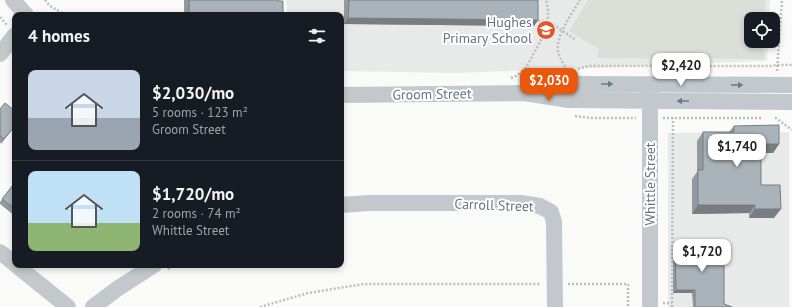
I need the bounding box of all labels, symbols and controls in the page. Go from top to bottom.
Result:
map controls [744,12,780,48]
button: locate [744,12,780,48]
place label: Hughes Primary School [443,13,532,47]
school or university icon: Hughes Primary School [535,19,557,41]
text: 4 homes [28,25,90,47]
icon: filters [306,25,328,47]
pin: $2,420 [648,53,714,87]
text: $2,420 [661,57,701,74]
pin: $2,030 [516,68,582,102]
text: $2,030 [529,72,569,89]
one-way arrow [601,81,614,87]
text: $2,030/mo [152,82,234,104]
one-way arrow [731,82,744,88]
street label: Groom Street [392,84,472,104]
icon: home [60,86,108,134]
one-way arrow [676,98,689,104]
text: 5 rooms · 123 m² [152,104,248,121]
text: Groom Street [152,121,226,138]
pin: $1,740 [704,134,770,168]
text: $1,740 [717,138,757,155]
street label: Whittle Street [641,142,659,226]
text: $1,720/mo [152,183,234,205]
icon: home [60,187,108,235]
street label: Carroll Street [454,195,534,215]
text: 2 rooms · 74 m² [152,205,241,222]
text: Whittle Street [152,222,229,239]
pin: $1,720 [669,239,735,273]
text: $1,720 [682,243,722,260]

